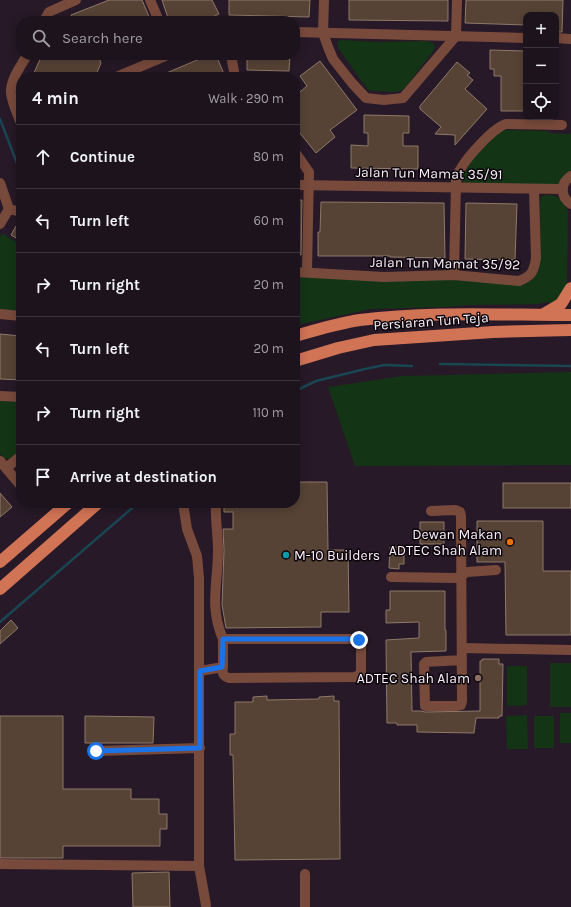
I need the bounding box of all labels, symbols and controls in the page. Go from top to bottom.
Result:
map controls [523,12,559,120]
button: + [523,12,559,48]
search box [16,16,300,60]
icon: search [30,27,52,49]
text: Search here [62,29,143,47]
button: − [523,48,559,84]
button: locate [523,84,559,120]
text: 4 min [32,88,79,108]
text: Walk · 290 m [208,91,284,106]
icon: ahead [32,146,54,168]
text: Continue [70,148,135,166]
text: 80 m [253,149,284,164]
street label: Jalan Tun Mamat 35/91 [355,164,503,183]
icon: left [32,210,54,232]
text: Turn left [70,212,129,230]
text: 60 m [254,213,284,228]
street label: Jalan Tun Mamat 35/92 [370,254,520,273]
icon: right [32,274,54,296]
text: Turn right [70,276,140,294]
text: 20 m [254,277,284,292]
street label: Persiaran Tun Teja [373,309,489,334]
icon: left [32,338,54,360]
text: Turn left [70,340,129,358]
text: 20 m [254,341,284,356]
icon: right [32,402,54,424]
text: Turn right [70,404,140,422]
text: 110 m [252,405,284,420]
icon: arrive [32,466,54,488]
text: Arrive at destination [70,468,217,486]
place label: Dewan Makan ADTEC Shah Alam [389,526,502,559]
marker: Dewan Makan ADTEC Shah Alam [505,537,515,547]
place label: M-10 Builders [294,547,380,564]
marker: M-10 Builders [281,550,291,560]
route end [350,631,368,649]
place label: ADTEC Shah Alam [357,670,470,687]
marker: ADTEC Shah Alam [473,673,483,683]
route start [87,742,105,760]

